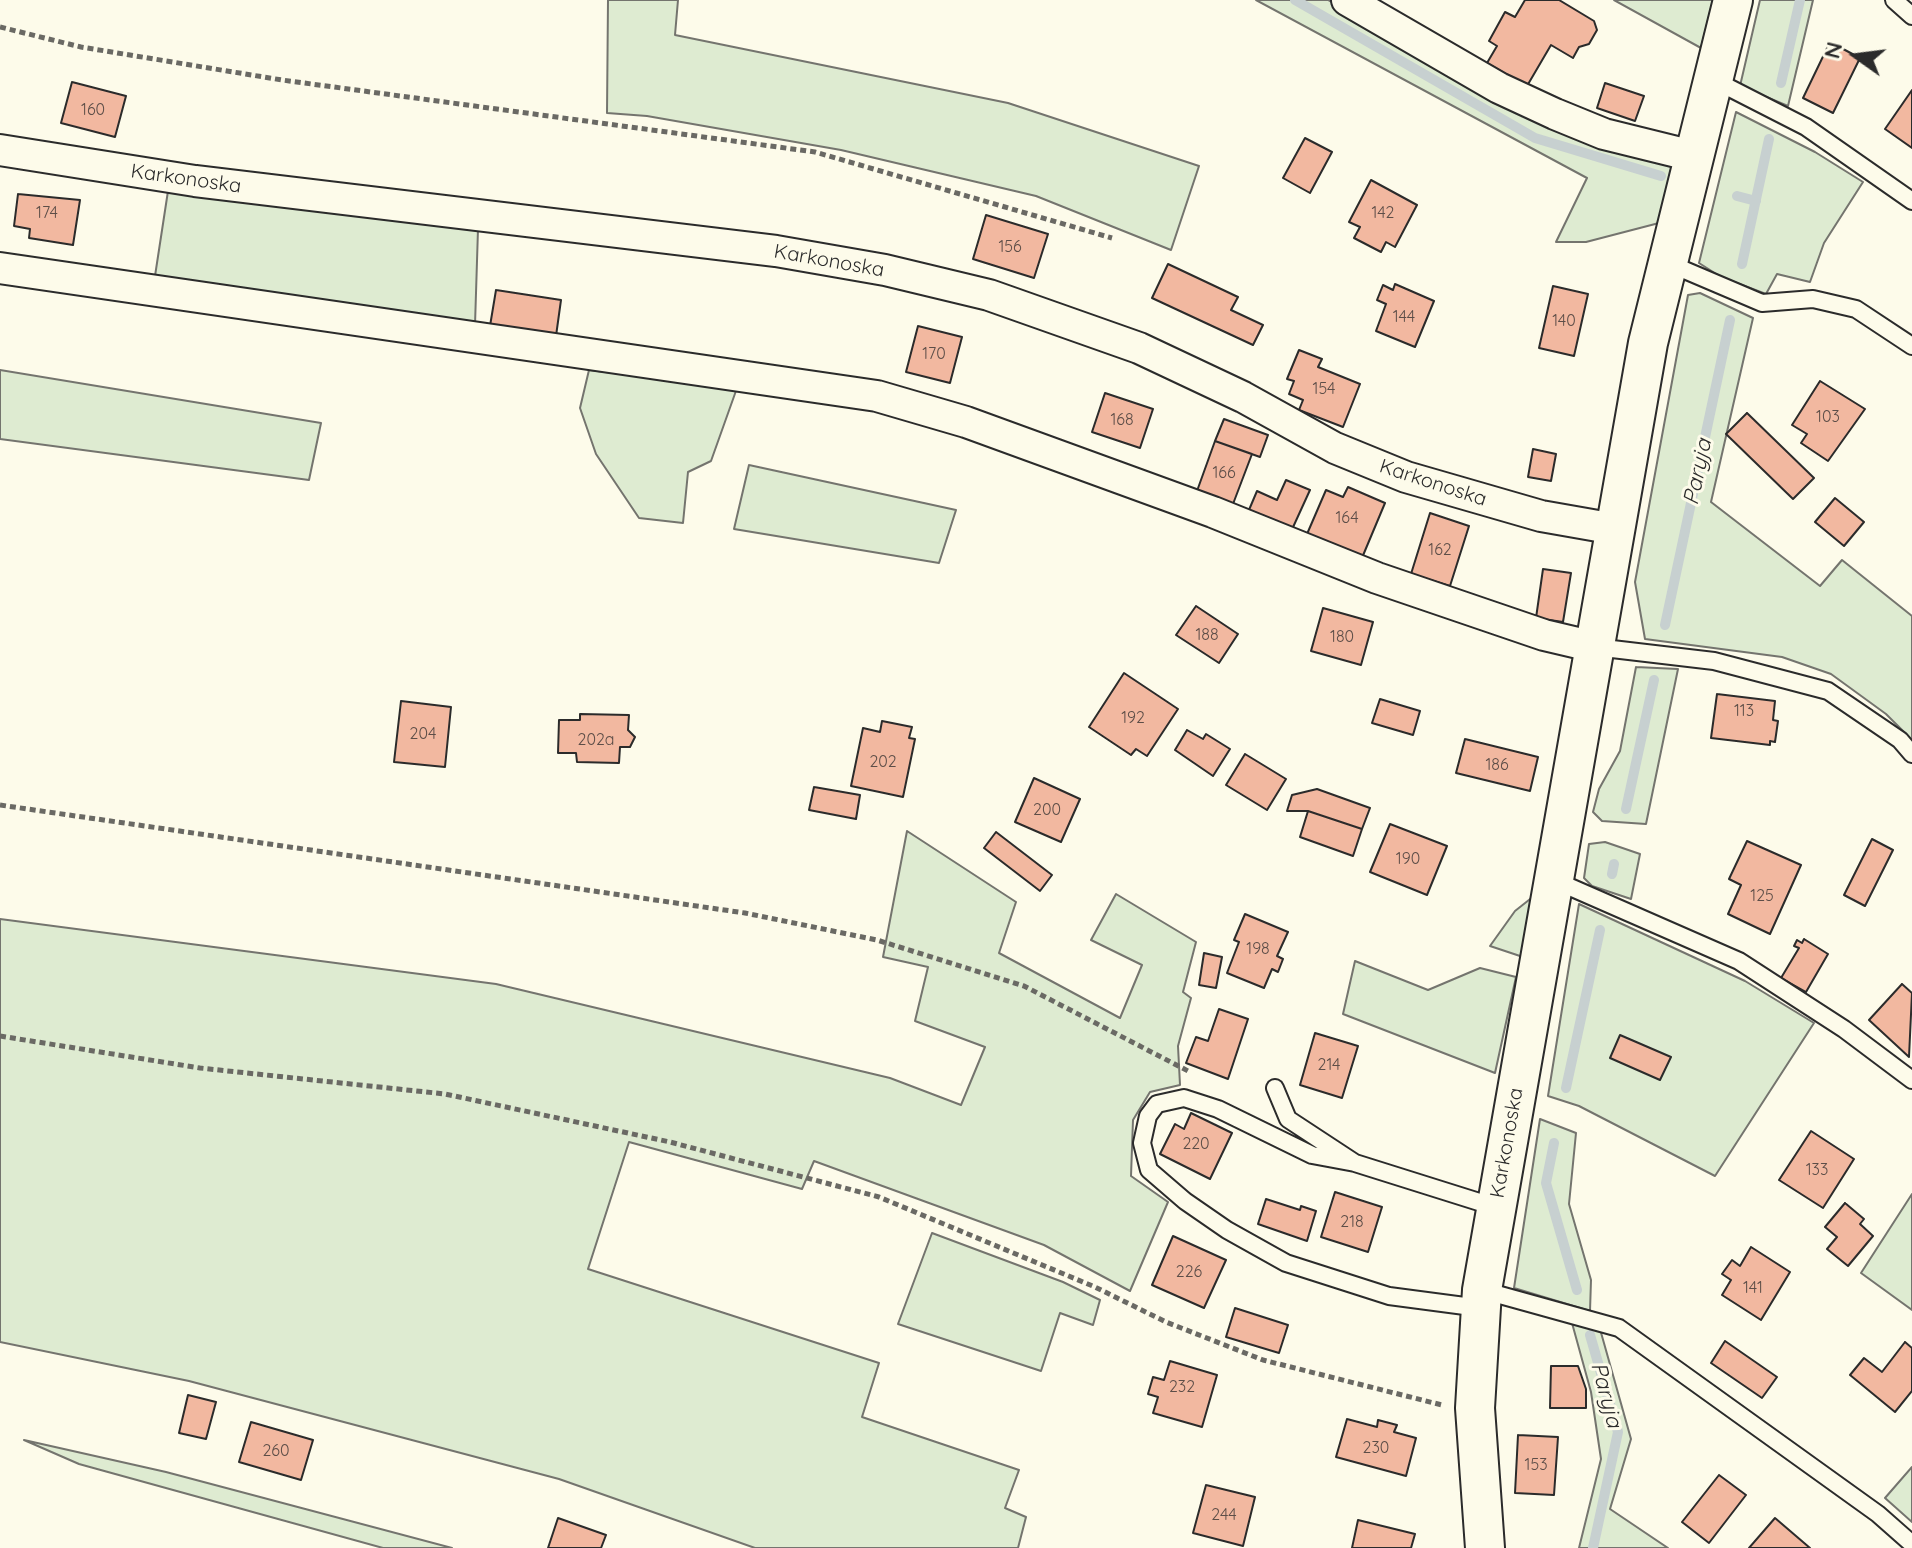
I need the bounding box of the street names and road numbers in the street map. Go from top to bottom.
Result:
street label: Karkonoska [129,159,243,199]
street label: Karkonoska [772,240,886,282]
street label: Karkonoska [1376,454,1490,512]
street label: Karkonoska [1486,1086,1528,1200]

